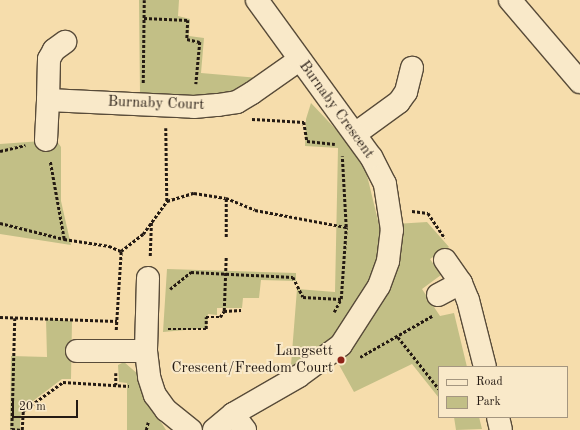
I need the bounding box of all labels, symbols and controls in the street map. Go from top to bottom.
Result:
street label: Burnaby Crescent [295,58,377,162]
street label: Burnaby Court [107,93,205,115]
place label: Langsett Crescent/Freedom Court [171,342,333,377]
marker: Langsett Crescent/Freedom Court [336,355,346,365]
legend [438,366,568,418]
text: Road [476,376,503,388]
scale bar [14,392,80,418]
text: Park [476,396,501,408]
text: 20 m [19,401,46,413]

